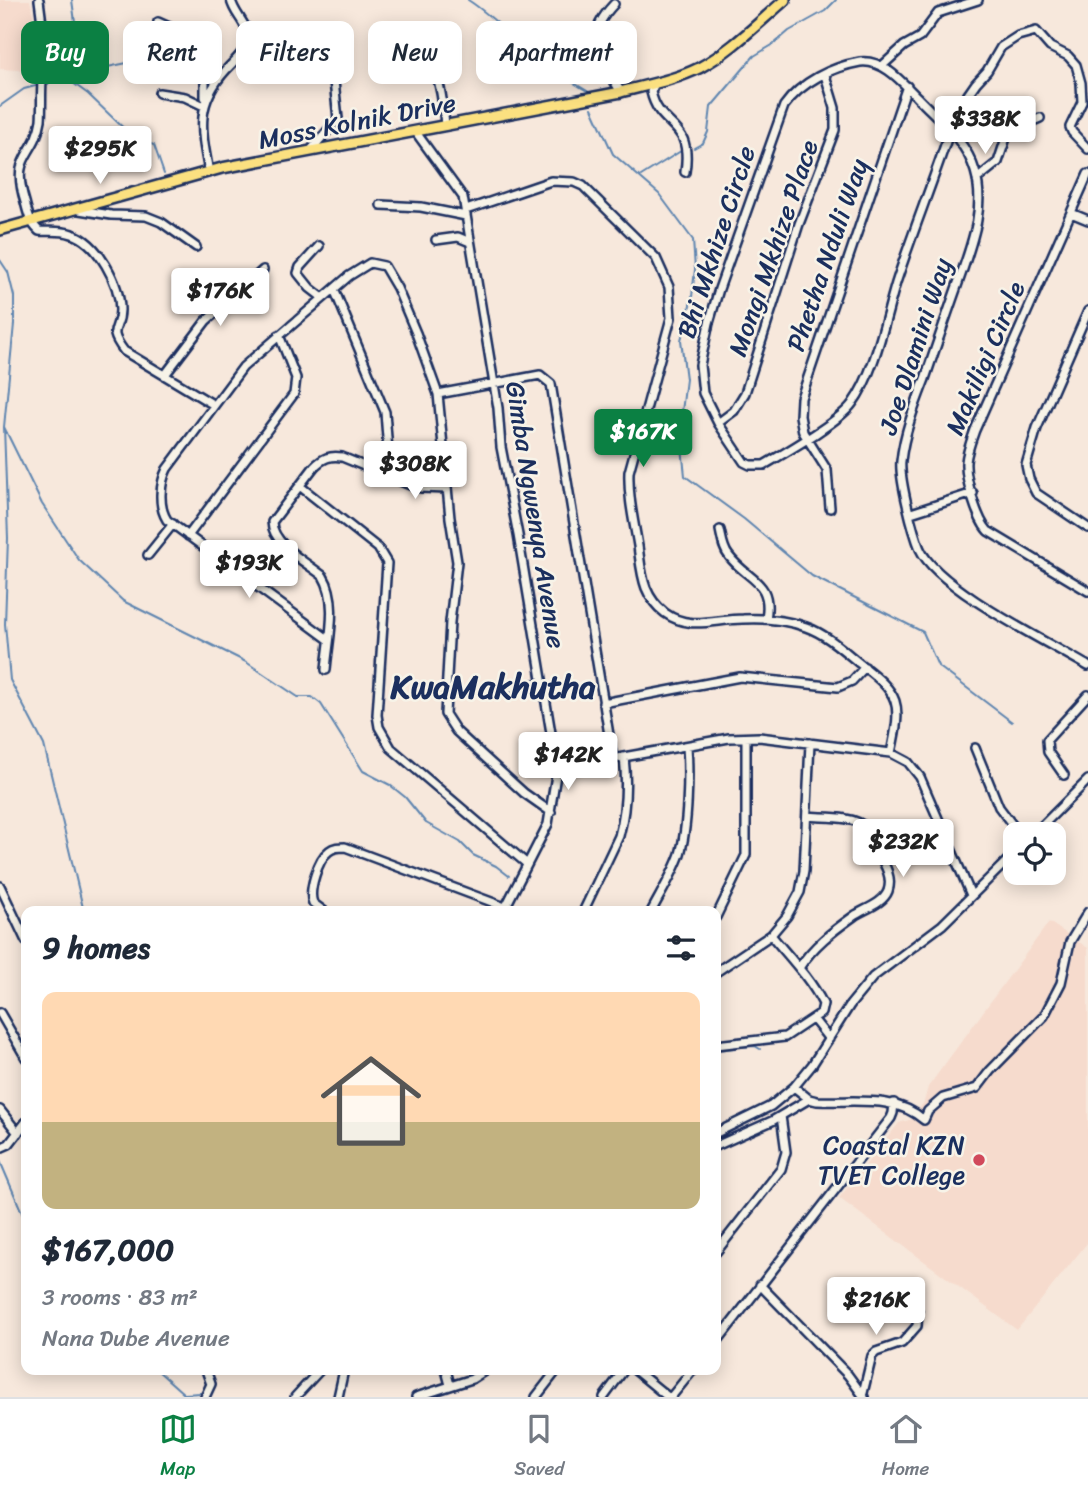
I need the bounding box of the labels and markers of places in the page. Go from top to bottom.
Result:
pin: $338K [936,96,1034,156]
pin: $295K [51,127,149,186]
pin: $176K [171,268,269,328]
pin: $167K [594,410,692,469]
pin: $308K [366,442,464,501]
pin: $193K [200,540,298,600]
pin: $142K [519,732,617,792]
pin: $232K [854,820,952,879]
place label: Coastal KZN TVET College [818,1122,965,1198]
marker: Coastal KZN TVET College [971,1152,987,1168]
pin: $216K [827,1278,925,1337]

